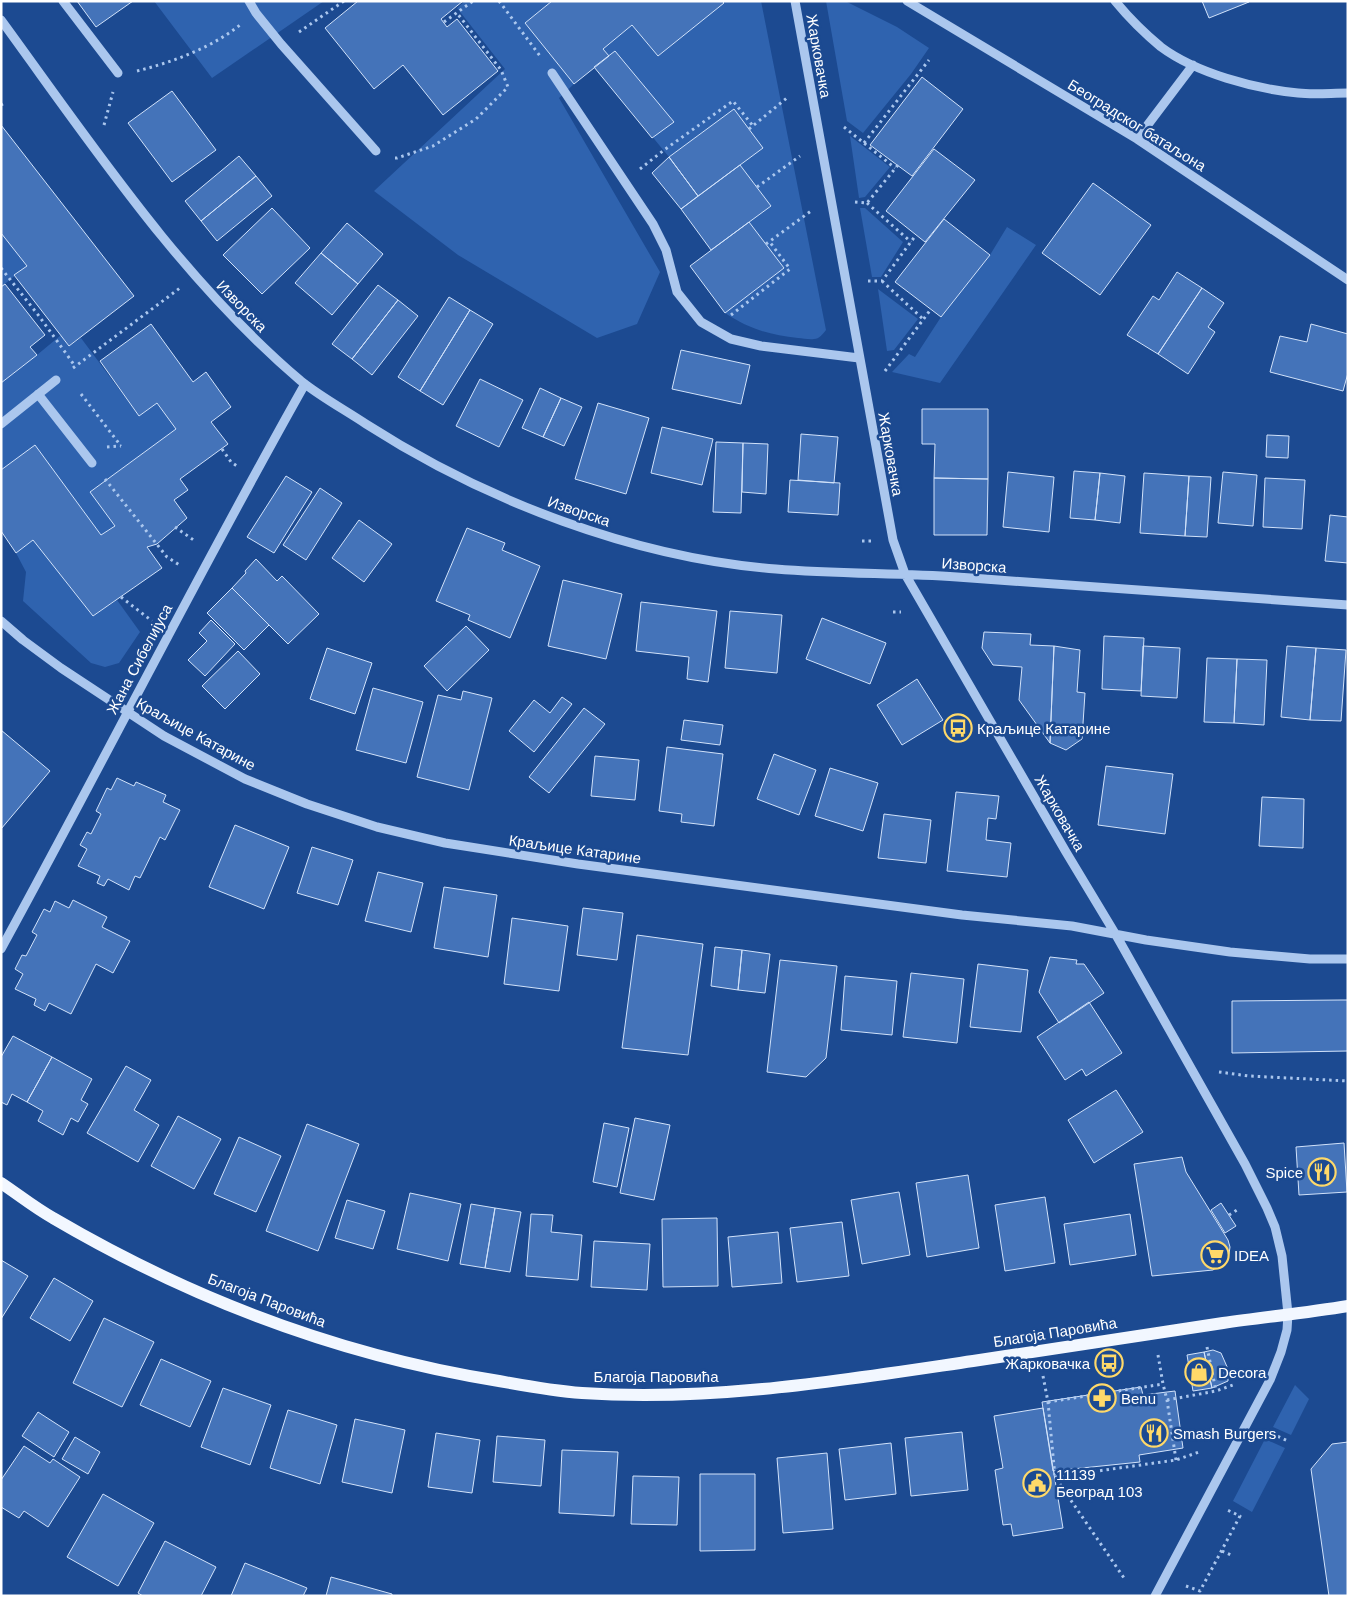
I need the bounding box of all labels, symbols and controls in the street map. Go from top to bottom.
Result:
street label: Жарковачка [803,13,835,100]
street label: Београдског батаљона [1065,76,1210,175]
street label: Изворска [213,277,271,336]
street label: Жарковачка [875,411,907,498]
street label: Изворска [546,492,613,530]
street label: Изворска [941,554,1008,576]
street label: Жана Сибелијуса [103,600,176,717]
street label: Краљице Катарине [134,694,258,774]
bus stop icon: Краљице Катарине [943,713,973,743]
place label: Краљице Катарине [977,720,1110,737]
street label: Жарковачка [1031,772,1089,854]
street label: Краљице Катарине [508,831,642,867]
restaurant icon: Spice [1307,1157,1337,1187]
place label: Spice [1265,1164,1303,1181]
supermarket icon: IDEA [1200,1240,1230,1270]
place label: IDEA [1234,1247,1269,1264]
street label: Благоја Паровића [206,1270,329,1331]
street label: Благоја Паровића [992,1314,1119,1350]
bus stop icon: Жарковачка [1094,1348,1124,1378]
place label: Жарковачка [1005,1355,1091,1372]
shop icon: Decora [1184,1357,1214,1387]
place label: Decora [1218,1364,1267,1381]
street label: Благоја Паровића [594,1368,719,1385]
pharmacy icon: Benu [1087,1383,1117,1413]
place label: Benu [1121,1390,1156,1407]
restaurant icon: Smash Burgers [1139,1418,1169,1448]
place label: Smash Burgers [1173,1425,1276,1442]
place label: 11139 Београд 103 [1056,1466,1143,1500]
public building icon: 11139 Београд 103 [1022,1468,1052,1498]

